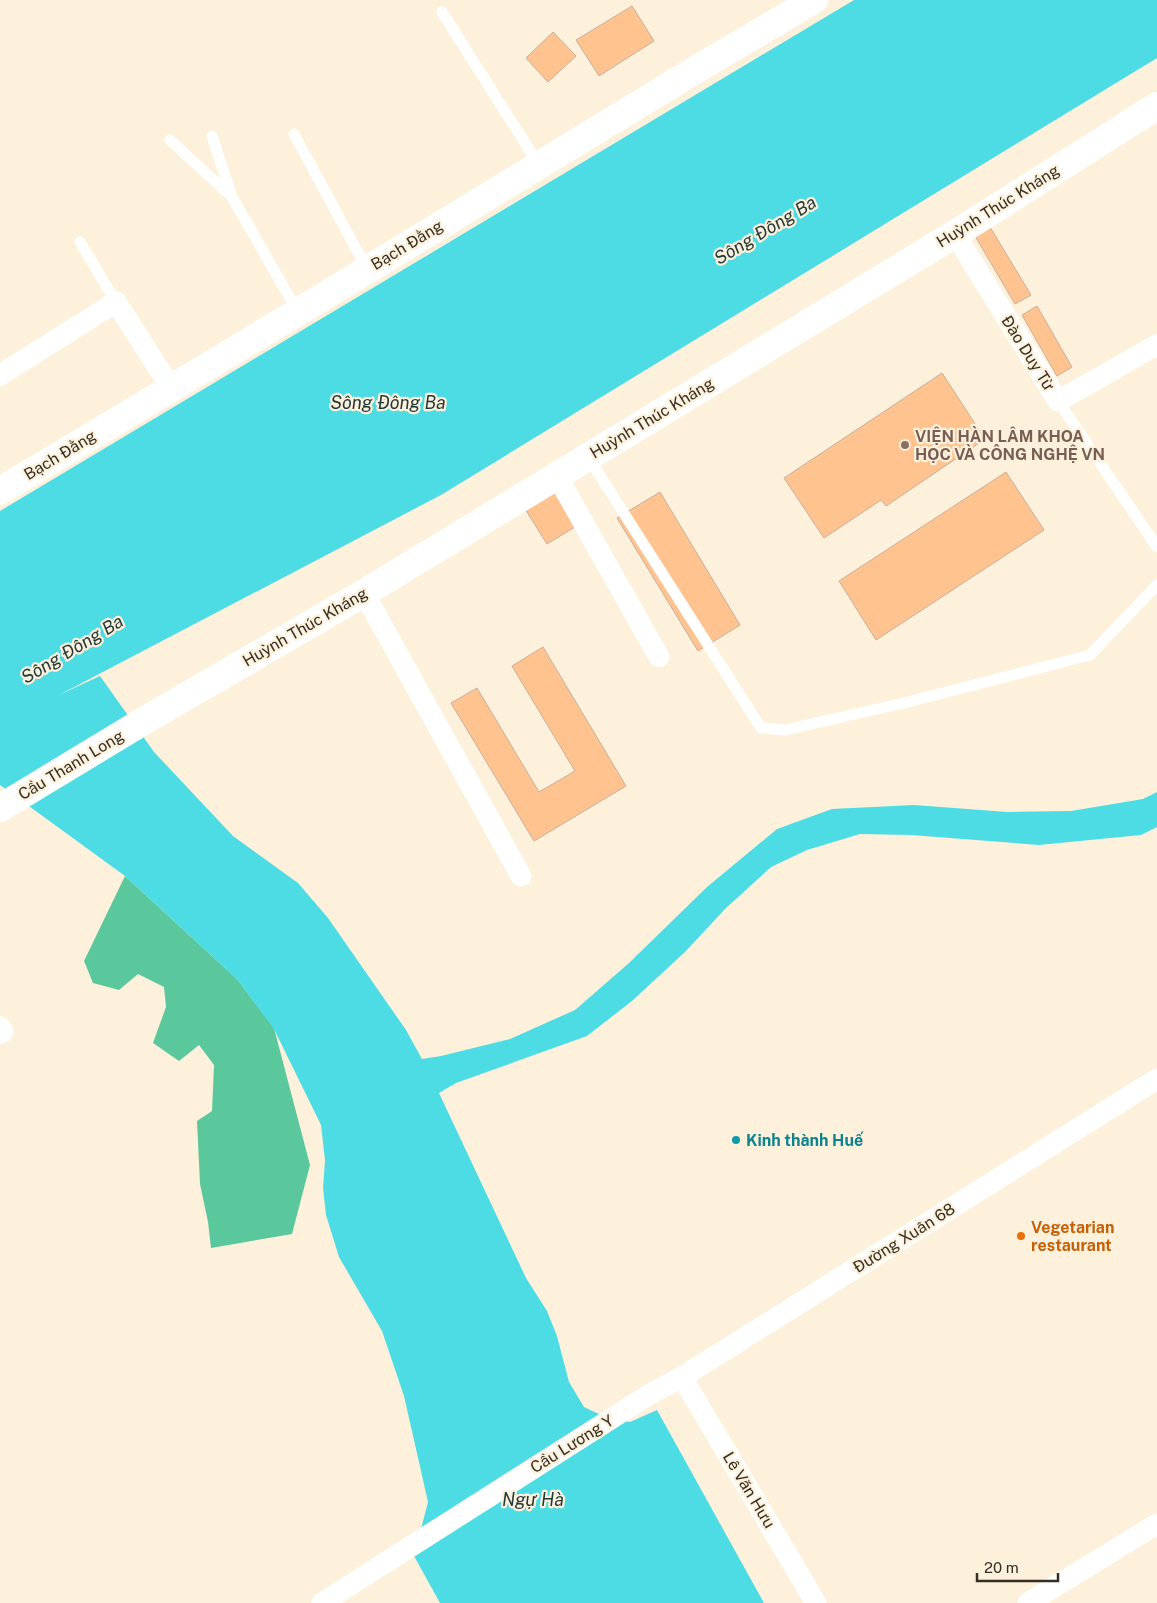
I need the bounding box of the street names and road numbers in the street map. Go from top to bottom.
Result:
street label: Huỳnh Thúc Kháng [933,161,1063,251]
street label: Bạch Đằng [368,216,446,274]
street label: Đào Duy Từ [997,312,1059,394]
street label: Huỳnh Thúc Kháng [587,374,717,462]
street label: Bạch Đằng [21,426,99,484]
street label: Huỳnh Thúc Kháng [239,583,371,671]
street label: Cầu Thanh Long [15,726,127,804]
street label: Đường Xuân 68 [850,1199,958,1277]
street label: Cầu Lương Y [527,1411,617,1477]
street label: Lê Văn Hưu [719,1448,779,1532]

